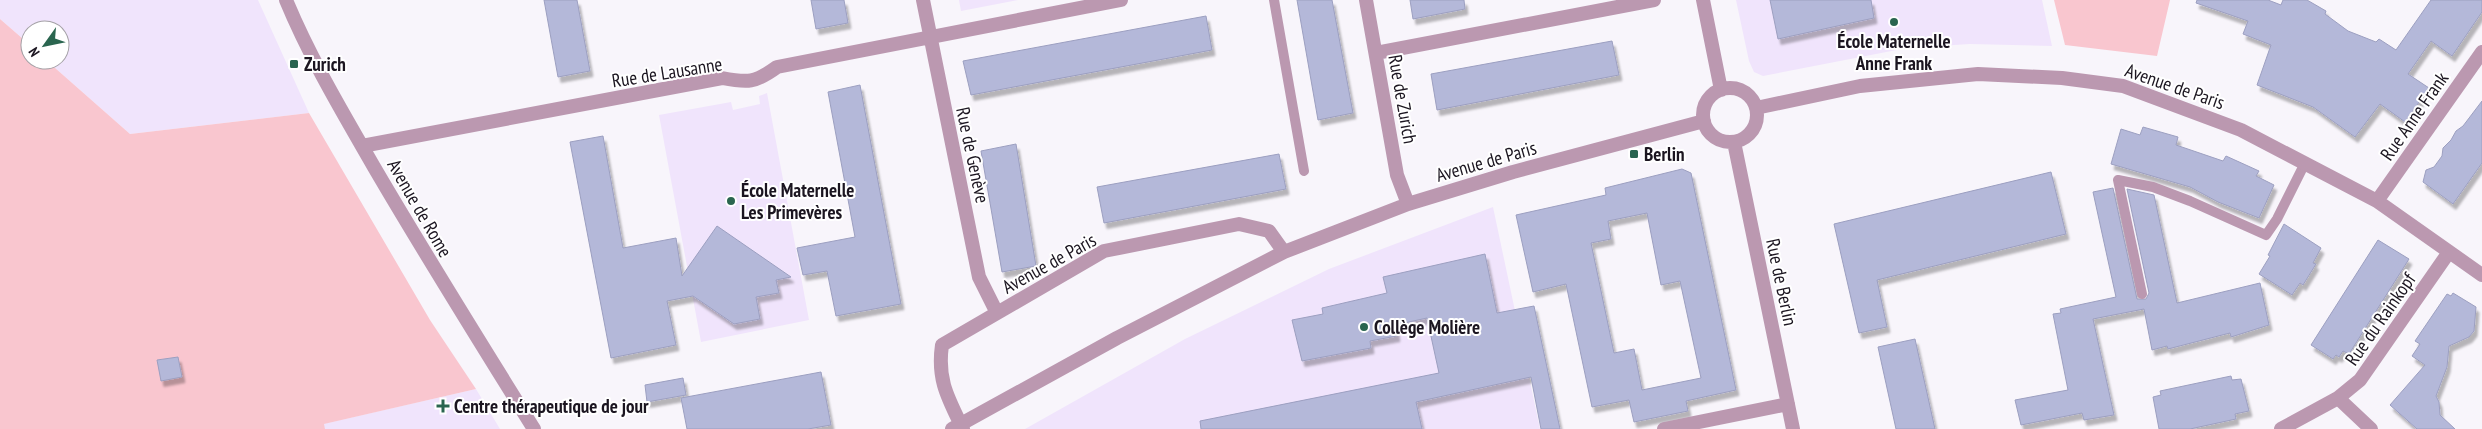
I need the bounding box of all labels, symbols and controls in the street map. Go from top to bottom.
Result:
marker: École Maternelle Anne Frank [1888,16,1900,28]
north arrow [20,20,70,70]
place label: École Maternelle Anne Frank [1837,29,1951,75]
text: N [24,44,44,60]
street label: Rue de Lausanne [610,51,724,93]
place label: Zurich [304,52,346,76]
street label: Rue de Zurich [1383,53,1423,145]
marker: Zurich [288,58,300,70]
street label: Avenue de Paris [2122,58,2228,114]
street label: Rue Anne Frank [2375,67,2454,165]
street label: Rue de Genève [951,105,995,205]
street label: Avenue de Paris [1433,135,1539,187]
place label: Berlin [1644,142,1684,166]
marker: Berlin [1628,148,1640,160]
street label: Avenue de Rome [382,155,458,261]
place label: École Maternelle Les Primevères [741,178,854,224]
marker: École Maternelle Les Primevères [725,195,737,207]
street label: Avenue de Paris [998,227,1100,299]
street label: Rue de Berlin [1761,236,1803,328]
street label: Rue du Rainkopf [2339,267,2421,370]
place label: Collège Molière [1374,315,1480,339]
marker: Collège Molière [1358,321,1370,333]
place label: Centre thérapeutique de jour [454,394,649,418]
marker: Centre thérapeutique de jour [436,399,450,413]

